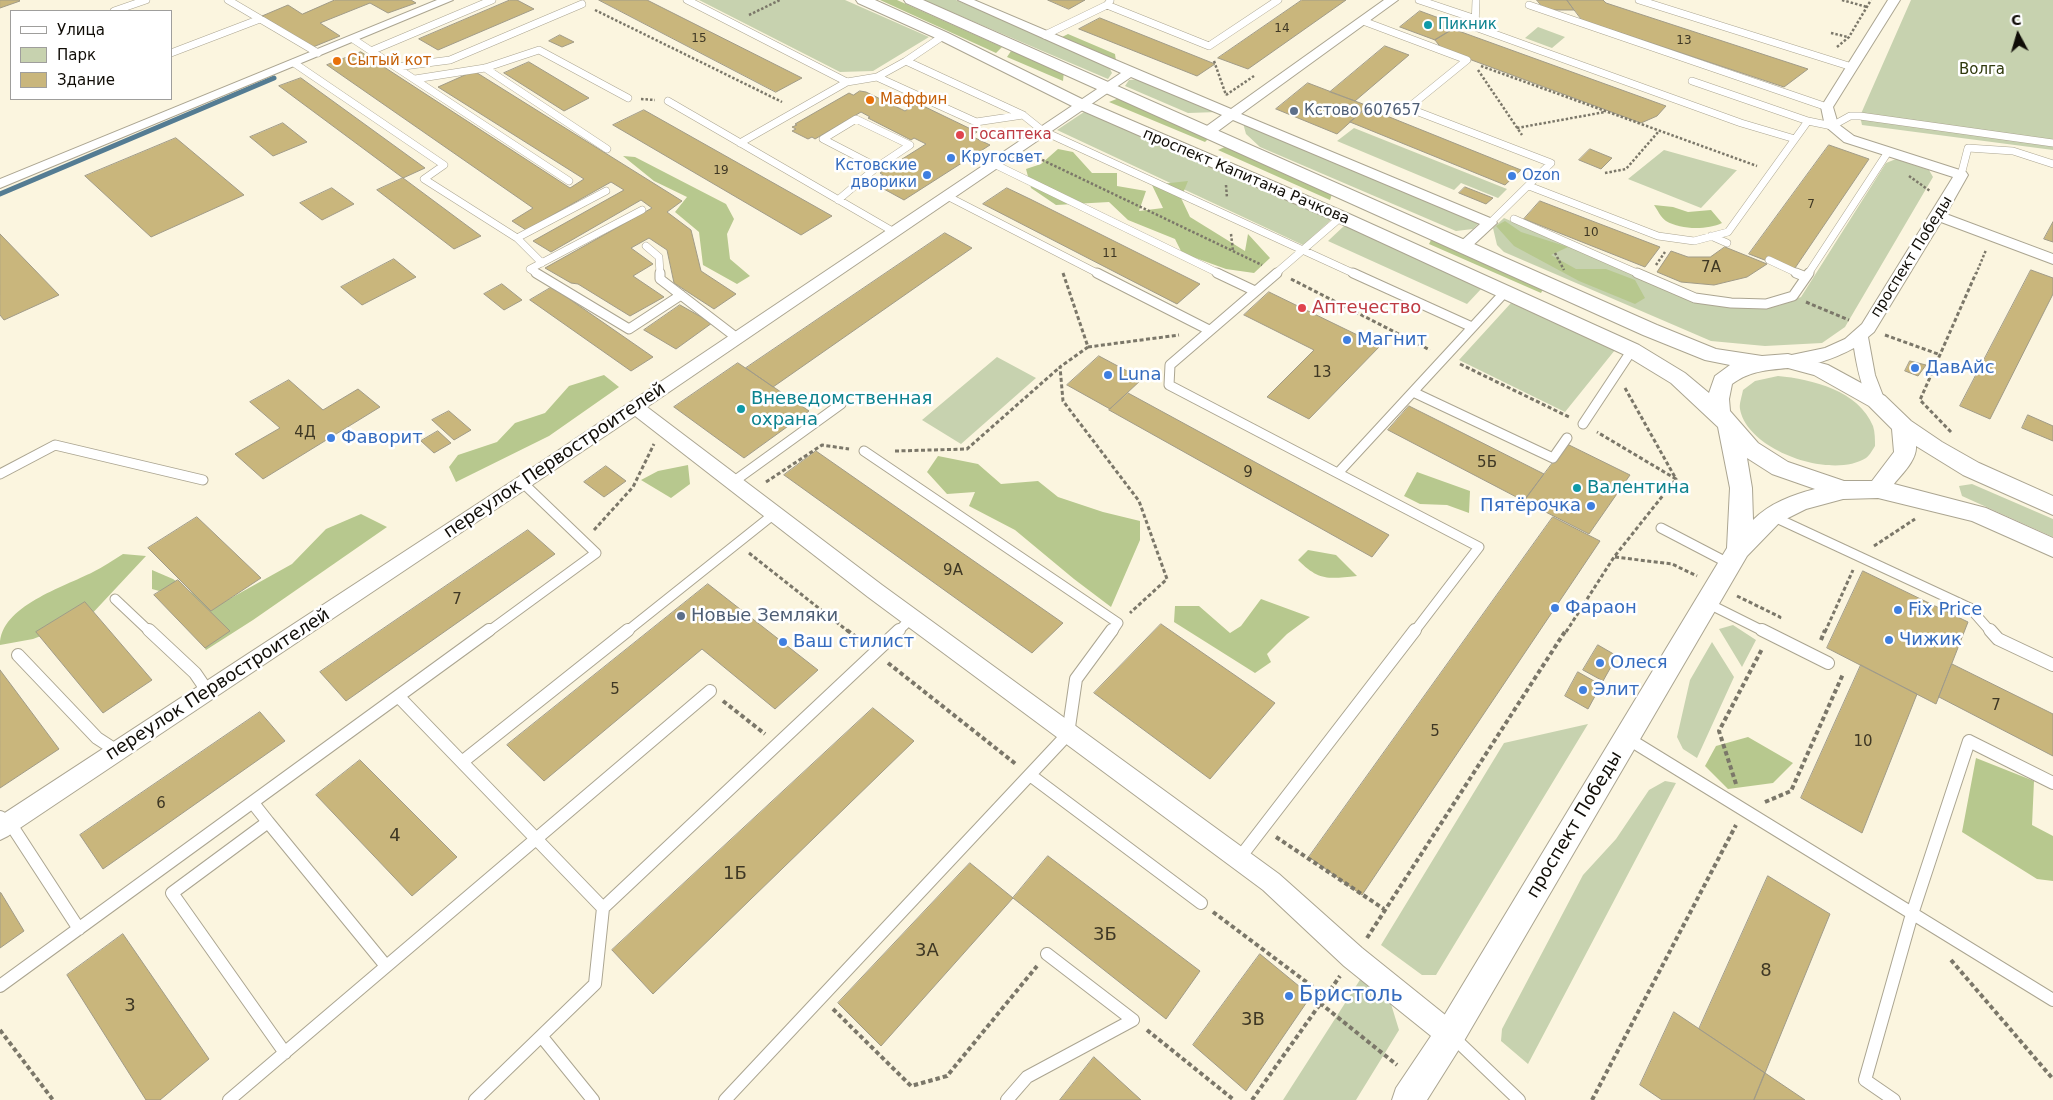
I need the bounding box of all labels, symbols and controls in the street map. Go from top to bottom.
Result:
legend [10,10,172,100]
north arrow [1993,10,2043,60]
text: С [2010,12,2022,29]
place label: Пикник [1438,16,1497,34]
marker: Пикник [1422,19,1434,31]
text: Улица [57,21,105,39]
house number: 14 [1274,22,1290,36]
house number: 15 [691,32,707,46]
house number: 13 [1676,34,1692,48]
text: Парк [57,46,96,64]
place label: Сытый кот [347,52,431,70]
marker: Сытый кот [331,55,343,67]
park label: Волга [1959,61,2005,79]
text: Здание [57,71,115,89]
place label: Маффин [880,91,947,109]
marker: Маффин [864,94,876,106]
place label: Кстово 607657 [1304,102,1421,120]
marker: Кстово 607657 [1288,105,1300,117]
street label: проспект Капитана Рачкова [1140,125,1352,229]
place label: Госаптека [970,126,1052,144]
marker: Госаптека [954,129,966,141]
place label: Кругосвет [961,149,1042,167]
marker: Кругосвет [945,152,957,164]
place label: Кстовские дворики [835,157,917,192]
house number: 19 [713,164,729,178]
place label: Ozon [1522,167,1560,185]
marker: Кстовские дворики [921,169,933,181]
marker: Ozon [1506,170,1518,182]
street label: проспект Победы [1867,193,1957,321]
house number: 7 [1807,198,1815,212]
house number: 10 [1583,226,1599,240]
house number: 11 [1102,247,1118,261]
house number: 7А [1701,259,1721,277]
place label: Аптечество [1312,297,1421,319]
marker: Аптечество [1296,302,1308,314]
place label: Магнит [1357,329,1427,351]
marker: Магнит [1341,334,1353,346]
place label: ДавАйс [1925,357,1995,379]
marker: ДавАйс [1909,362,1921,374]
place label: Luna [1118,364,1162,386]
house number: 13 [1312,364,1332,382]
marker: Luna [1102,369,1114,381]
street label: переулок Первостроителей [440,378,670,544]
place label: Вневедомственная охрана [751,388,932,430]
marker: Вневедомственная охрана [735,403,747,415]
house number: 4Д [294,424,316,442]
place label: Фаворит [341,427,423,449]
marker: Фаворит [325,432,337,444]
house number: 5Б [1477,454,1497,472]
house number: 9 [1243,464,1253,482]
place label: Валентина [1587,477,1690,499]
marker: Валентина [1571,482,1583,494]
place label: Пятёрочка [1480,495,1581,517]
marker: Пятёрочка [1585,500,1597,512]
house number: 9А [943,562,963,580]
house number: 7 [452,591,462,609]
place label: Фараон [1565,597,1637,619]
place label: Fix Price [1908,599,1982,621]
marker: Фараон [1549,602,1561,614]
street label: переулок Первостроителей [102,604,334,766]
marker: Fix Price [1892,604,1904,616]
place label: Новые Земляки [691,605,838,627]
marker: Новые Земляки [675,610,687,622]
place label: Чижик [1899,629,1962,651]
place label: Ваш стилист [793,631,914,653]
marker: Чижик [1883,634,1895,646]
marker: Ваш стилист [777,636,789,648]
place label: Олеся [1610,652,1667,674]
marker: Олеся [1594,657,1606,669]
place label: Элит [1593,679,1639,701]
house number: 5 [610,681,620,699]
marker: Элит [1577,684,1589,696]
house number: 7 [1991,697,2001,715]
house number: 5 [1430,723,1440,741]
house number: 10 [1853,733,1873,751]
street label: проспект Победы [1523,748,1627,902]
house number: 6 [156,795,166,813]
house number: 4 [389,825,401,847]
house number: 1Б [723,863,747,885]
house number: 3Б [1093,924,1117,946]
house number: 3А [915,940,939,962]
house number: 8 [1760,960,1772,982]
place label: Бристоль [1299,983,1403,1009]
marker: Бристоль [1283,990,1295,1002]
house number: 3 [124,995,136,1017]
house number: 3В [1241,1009,1265,1031]

